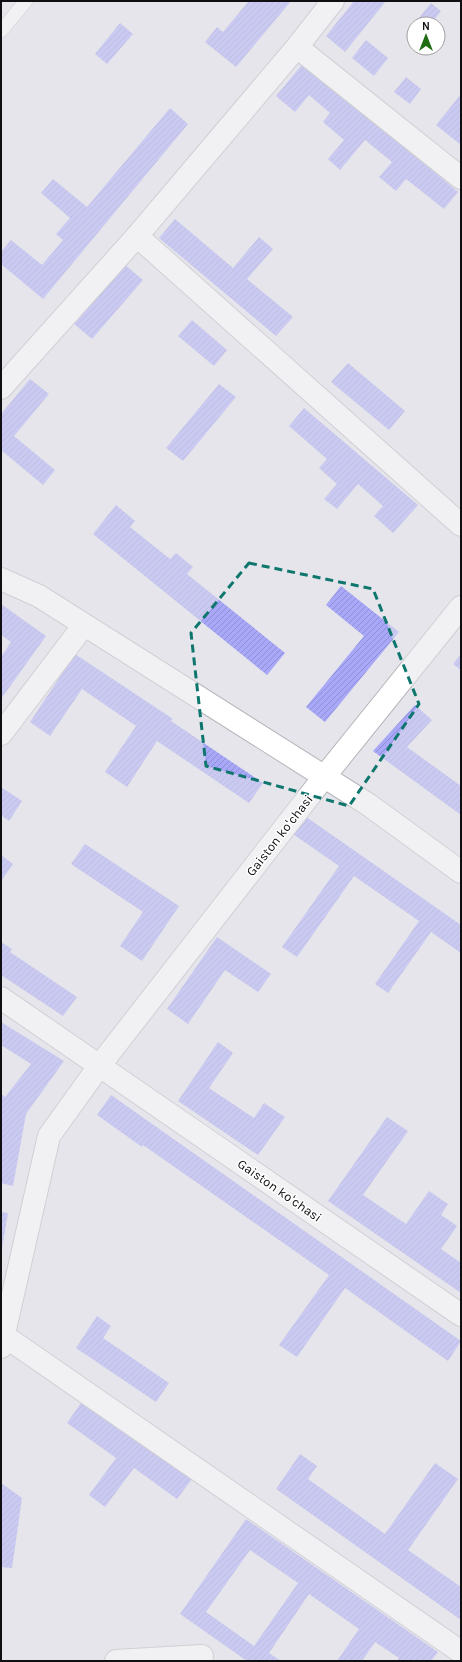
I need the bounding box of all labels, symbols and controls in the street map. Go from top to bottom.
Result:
north arrow [406,16,446,56]
text: N [422,20,430,33]
street label: Gaiston koʻchasi [243,792,316,879]
street label: Gaiston koʻchasi [235,1156,325,1225]

